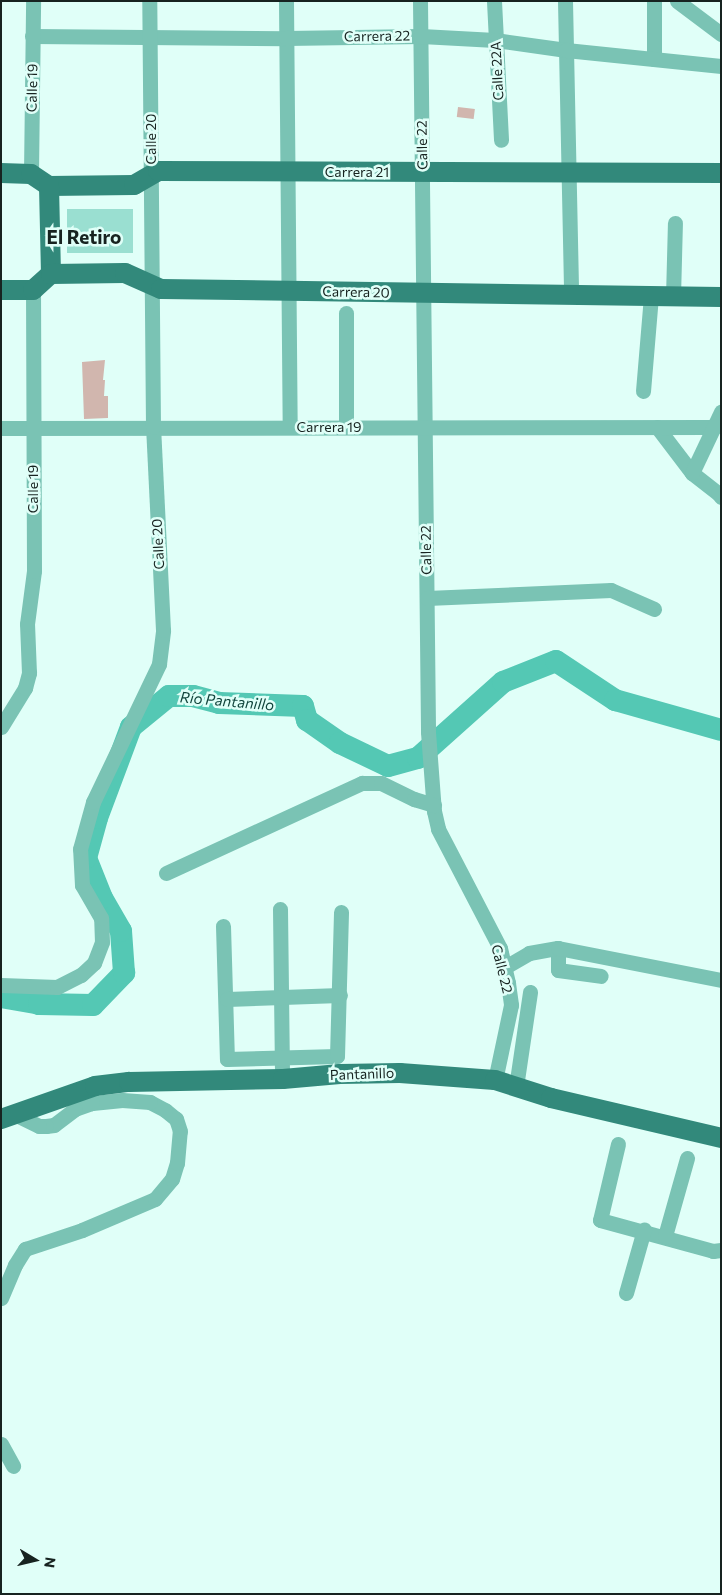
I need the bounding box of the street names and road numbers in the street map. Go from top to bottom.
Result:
street label: Carrera 22 [344,27,410,45]
street label: Calle 22A [487,41,507,101]
street label: Calle 19 [23,64,41,112]
street label: Calle 20 [143,114,159,164]
street label: Calle 22 [413,120,431,170]
street label: Carrera 21 [325,164,389,180]
street label: Carrera 20 [322,283,390,301]
street label: Carrera 19 [296,419,362,435]
street label: Calle 19 [25,465,41,513]
street label: Calle 20 [148,518,168,570]
street label: Calle 22 [417,525,435,575]
street label: Calle 22 [488,943,516,995]
street label: Pantanillo [330,1064,394,1084]

